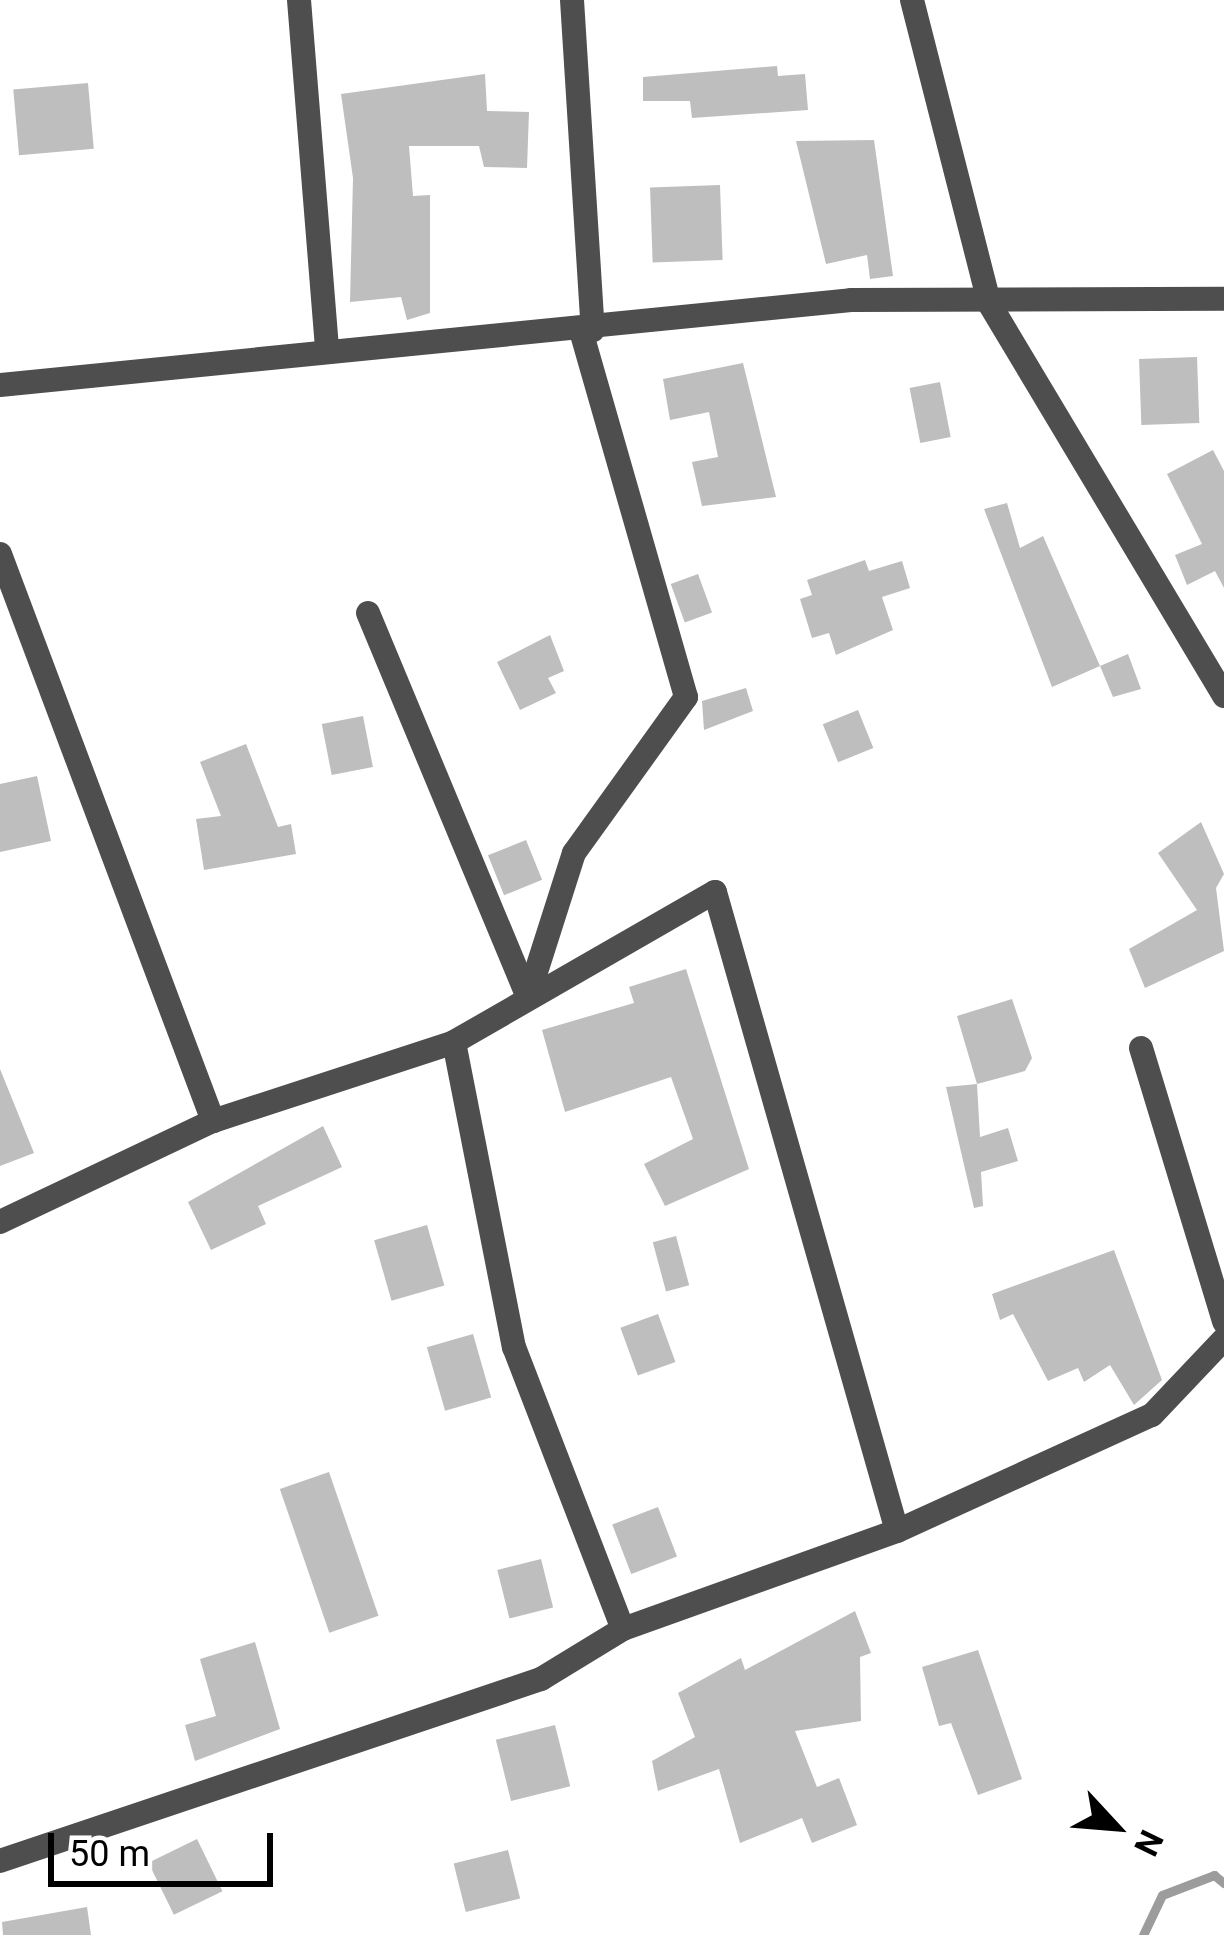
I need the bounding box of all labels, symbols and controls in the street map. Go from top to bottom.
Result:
north arrow [1056,1767,1176,1887]
scale bar [54,1809,279,1883]
text: N [1126,1824,1171,1862]
text: 50 m [69,1833,150,1875]

